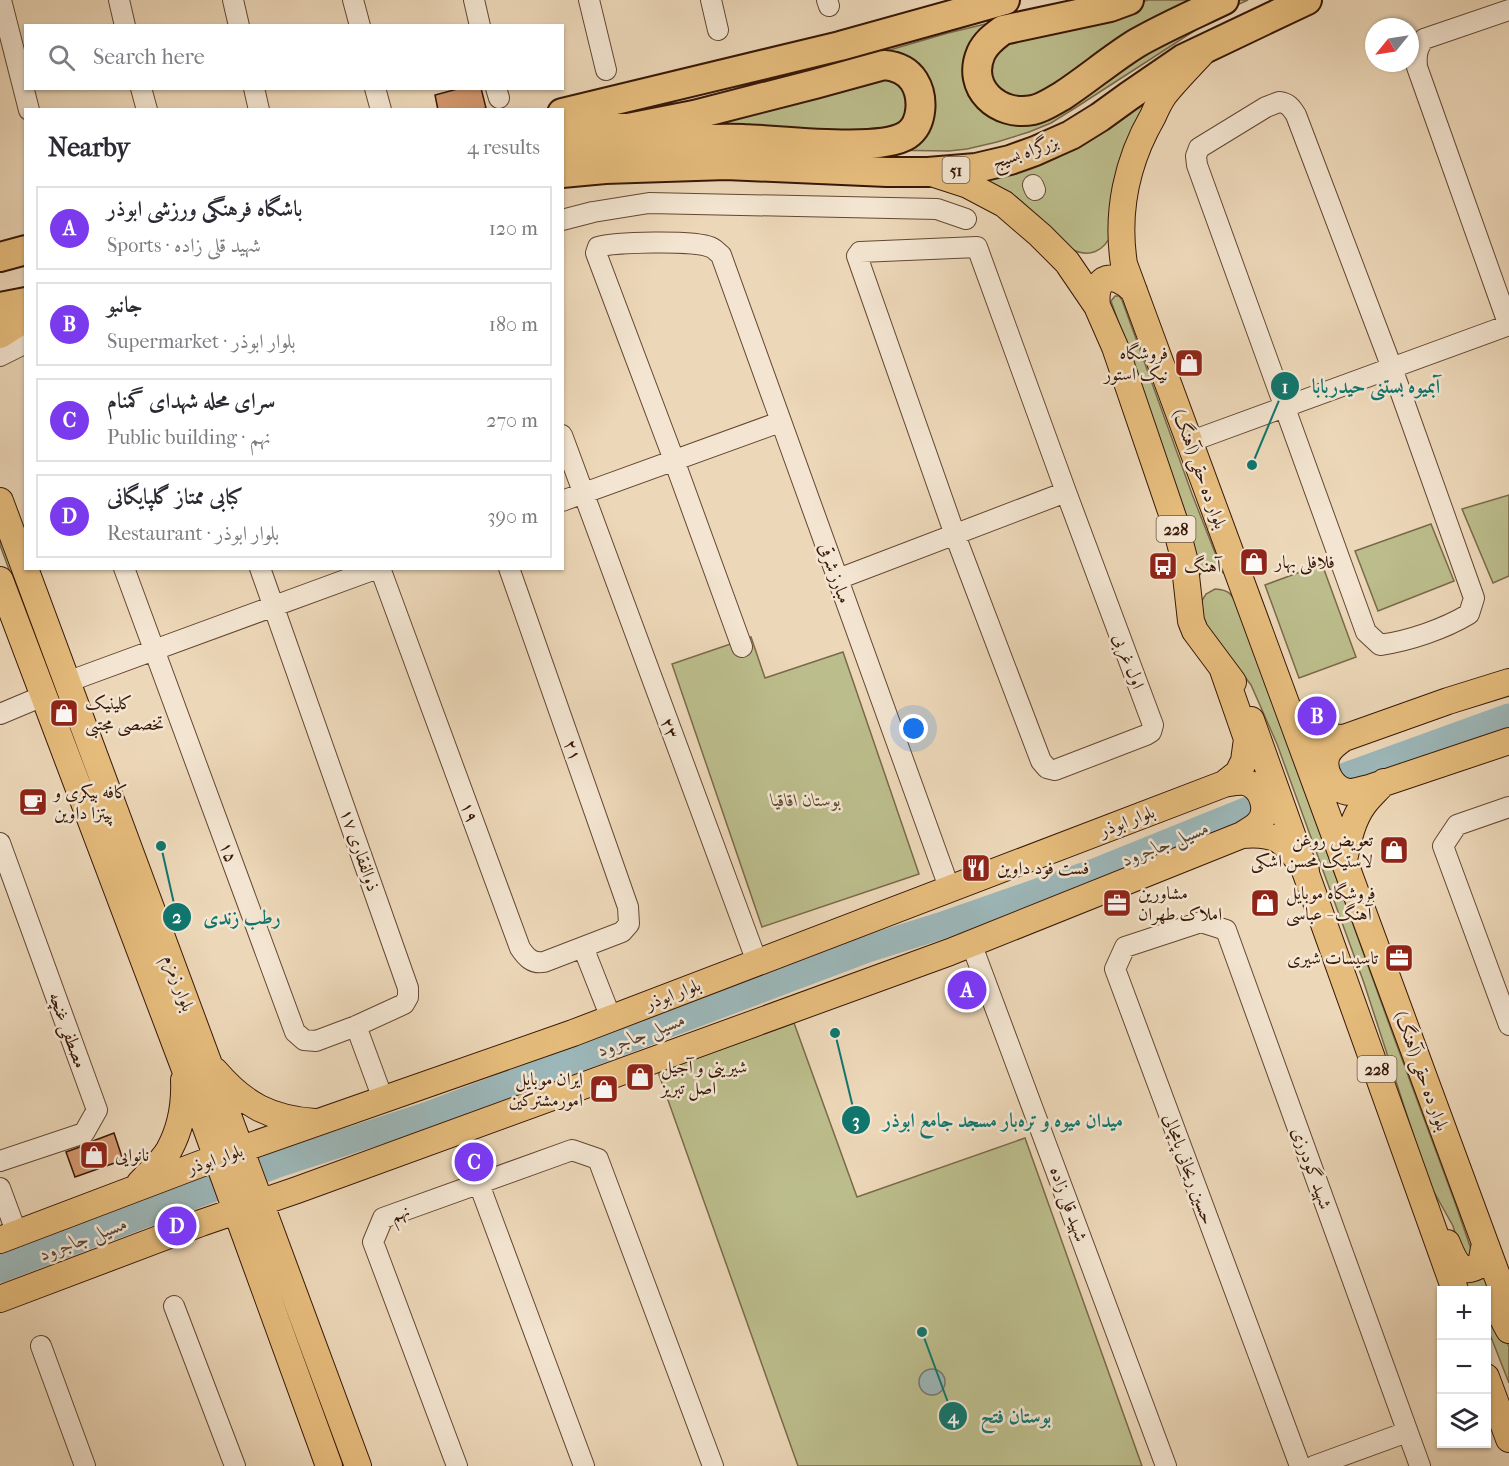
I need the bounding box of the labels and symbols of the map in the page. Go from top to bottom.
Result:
north arrow [1365,18,1419,72]
street label: بزرگراه بسیج [989,129,1063,178]
road number: 51 [942,157,970,183]
place label: فروشگاه نیک استور [1102,341,1168,385]
shop icon: فروشگاه نیک استور [1173,347,1205,379]
callout: آبمیوه بستنی حیدربابا [1270,367,1452,405]
text: آبمیوه بستنی حیدربابا [1312,374,1443,401]
text: 1 [1282,377,1288,398]
street label: بلوار ده حقی (آهنگ) [1166,406,1233,533]
road number: 228 [1156,516,1196,542]
street label: مبارز شرقی [813,540,855,607]
shop icon: فلافلی بهار [1238,546,1270,578]
bus stop icon: آهنگ [1147,550,1179,582]
place label: فلافلی بهار [1273,552,1335,575]
place label: آهنگ [1184,554,1223,577]
street label: اول غربی [1107,630,1149,693]
place label: کلینیک تخصصی مجتبی [85,693,164,739]
pin: B [1298,694,1336,738]
shop icon: کلینیک تخصصی مجتبی [48,697,80,729]
your location [899,714,928,743]
street label: ۲۳ [656,715,683,742]
street label: ۲۱ [559,737,586,764]
place label: کافه بیکری و پیتزا داوین [52,782,128,827]
cafe icon: کافه بیکری و پیتزا داوین [17,786,49,818]
park label: بوستان اقاقیا [769,790,841,811]
street label: ۱۹ [456,799,483,826]
street label: بلوار ابوذر [1095,801,1158,842]
street label: ذوالفقاری ۱۷ [336,806,383,894]
water label: مسیل جاجرود [1118,815,1214,874]
place label: تعویض روغن لاستیک محسن اشکی [1251,830,1374,874]
shop icon: تعویض روغن لاستیک محسن اشکی [1378,834,1410,866]
street label: ۱۵ [215,839,242,866]
restaurant icon: فست فود داوین [960,852,992,884]
place label: فست فود داوین [997,858,1089,879]
place label: فروشگاه موبایل آهنگ - عباسی [1286,881,1376,927]
place label: مشاورین املاک طهران [1138,883,1222,926]
office icon: مشاورین املاک طهران [1101,887,1133,919]
shop icon: فروشگاه موبایل آهنگ - عباسی [1249,887,1281,919]
callout: رطب زندی [162,898,293,936]
text: رطب زندی [203,906,281,930]
text: 2 [172,907,182,928]
office icon: تاسیسات شیری [1383,942,1415,974]
place label: تاسیسات شیری [1287,948,1379,969]
street label: بلوار زمزم [154,952,198,1016]
pin: A [948,968,986,1012]
street label: بلوار ابوذر [641,974,704,1015]
street label: مصطفی غنچه [42,989,91,1072]
water label: مسیل جاجرود [594,1007,690,1065]
street label: بلوار ده حقی (آهنگ) [1388,1008,1455,1135]
road number: 228 [1358,1056,1396,1082]
place label: شیرینی و آجیل اصل تبریز [659,1057,748,1101]
shop icon: شیرینی و آجیل اصل تبریز [624,1061,656,1093]
place label: ایران موبایل امورمشترکین [509,1069,583,1111]
shop icon: ایران موبایل امورمشترکین [588,1073,620,1105]
callout: میدان میوه و تره‌بار مسجد جامع ابوذر [841,1101,1135,1139]
text: میدان میوه و تره‌بار مسجد جامع ابوذر [881,1109,1123,1139]
text: 3 [852,1111,860,1132]
street label: حسین ریحانی پامچالی [1157,1111,1218,1228]
street label: شهید گودرزی [1286,1124,1336,1212]
shop icon: نانوایی [78,1139,110,1171]
street label: بلوار ابوذر [183,1140,246,1179]
pin: C [454,1140,494,1184]
place label: نانوایی [115,1145,149,1167]
street label: شهید قلی زاده [1043,1164,1092,1245]
street label: نهم [388,1200,415,1232]
pin: D [158,1204,196,1248]
water label: مسیل جاجرود [36,1211,132,1269]
callout: بوستان فتح [938,1397,1063,1435]
text: بوستان فتح [981,1405,1052,1434]
text: 4 [947,1407,960,1428]

